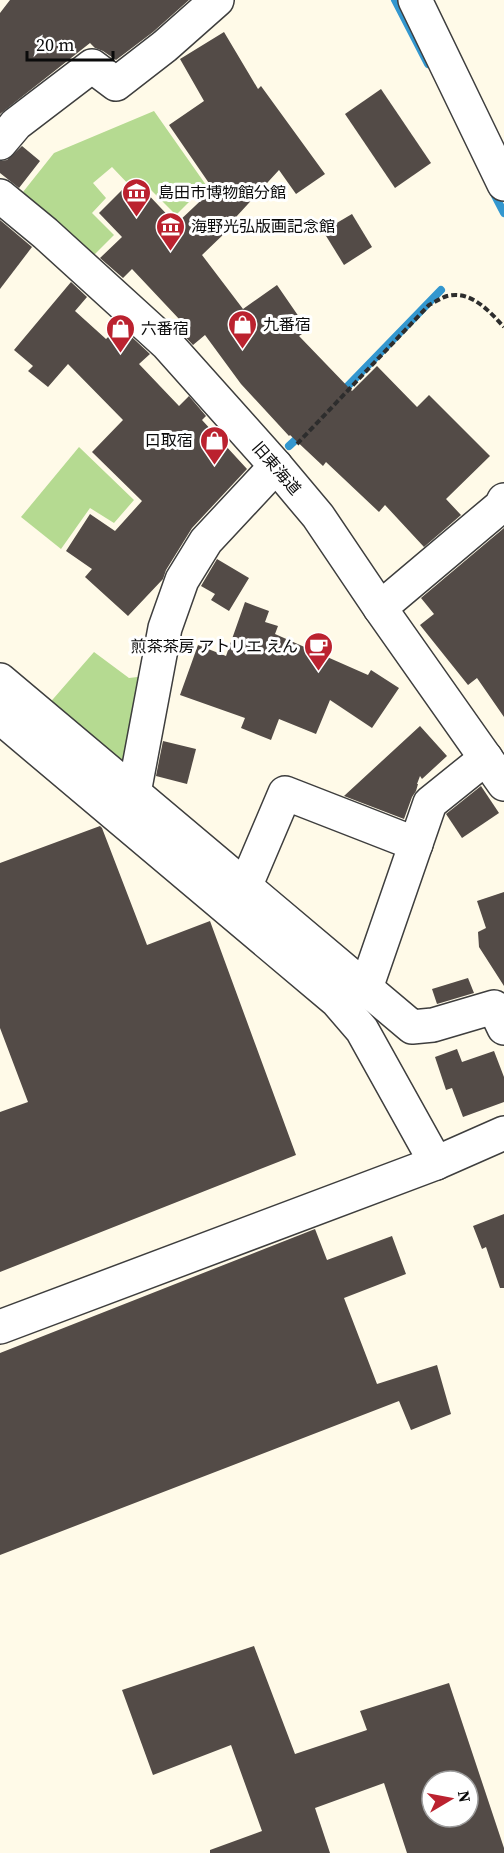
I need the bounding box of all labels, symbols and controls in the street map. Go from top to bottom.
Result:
scale bar [27,24,112,62]
text: 20 m [36,32,74,57]
museum icon: 島田市博物館分館 [121,176,153,218]
place label: 島田市博物館分館 [158,181,286,203]
museum icon: 海野光弘版画記念館 [154,210,186,252]
place label: 海野光弘版画記念館 [191,215,335,237]
shop icon: 九番宿 [226,308,258,350]
shop icon: 六番宿 [104,312,136,354]
place label: 九番宿 [263,313,311,335]
place label: 六番宿 [141,317,189,339]
shop icon: 口取宿 [198,424,230,466]
place label: 口取宿 [145,429,193,451]
street label: 旧東海道 [248,437,306,499]
cafe icon: 煎茶茶房 アトリエ えん [303,630,335,672]
place label: 煎茶茶房 アトリエ えん [131,635,298,657]
north arrow [420,1769,480,1829]
text: N [453,1789,477,1804]

